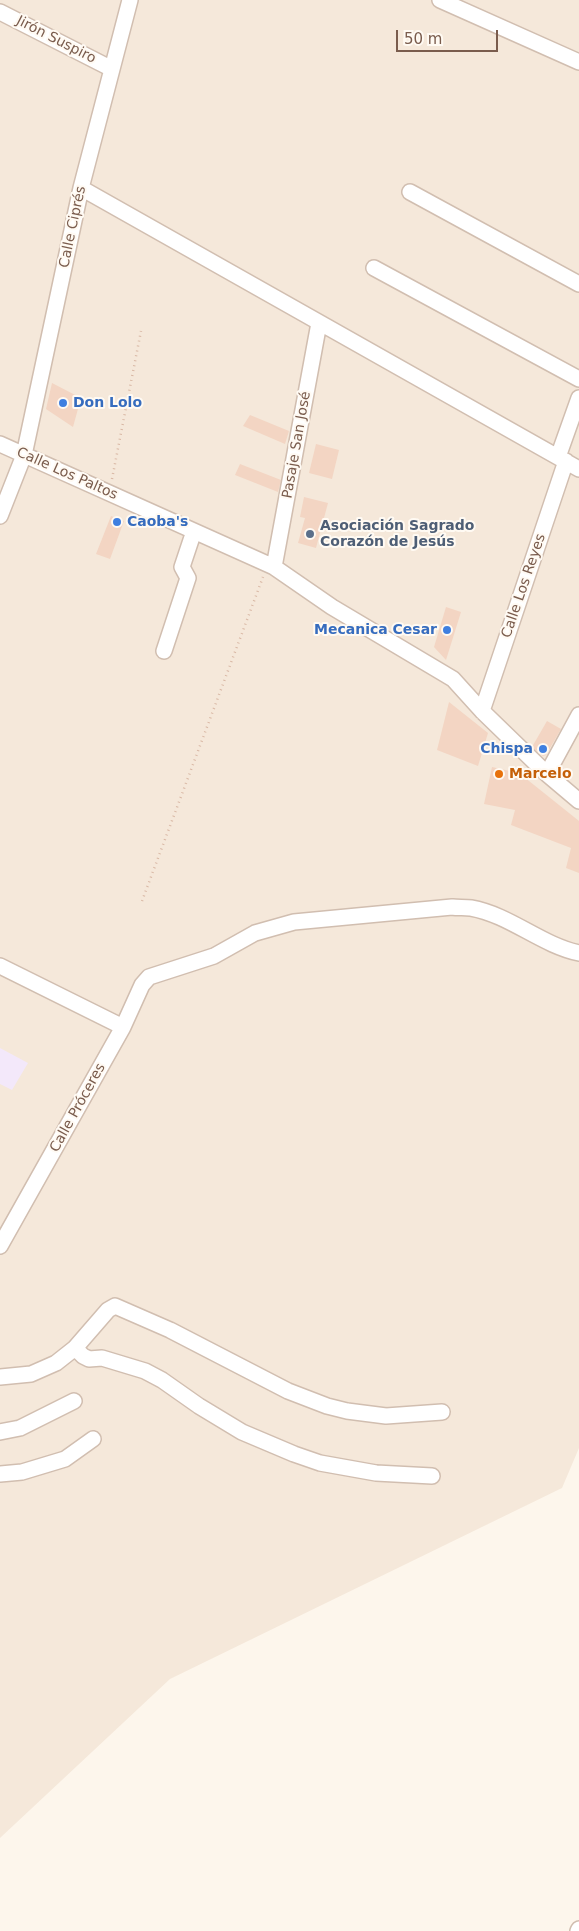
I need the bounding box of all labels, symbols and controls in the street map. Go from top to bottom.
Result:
street label: Jirón Suspiro [13,13,99,67]
scale bar [399,20,502,52]
text: 50 m [404,30,442,48]
street label: Calle Ciprés [56,185,90,269]
street label: Pasaje San José [279,390,315,500]
place label: Don Lolo [73,395,142,411]
marker: Don Lolo [57,397,69,409]
street label: Calle Los Paltos [14,444,120,504]
place label: Caoba's [127,514,188,530]
marker: Caoba's [111,516,123,528]
place label: Asociación Sagrado Corazón de Jesús [320,518,474,550]
marker: Asociación Sagrado Corazón de Jesús [304,528,316,540]
street label: Calle Los Reyes [498,532,550,640]
place label: Mecanica Cesar [314,622,437,638]
marker: Mecanica Cesar [441,624,453,636]
place label: Chispa [480,741,533,757]
marker: Chispa [537,743,549,755]
place label: Marcelo [509,766,571,782]
marker: Marcelo [493,768,505,780]
street label: Calle Próceres [47,1061,109,1155]

